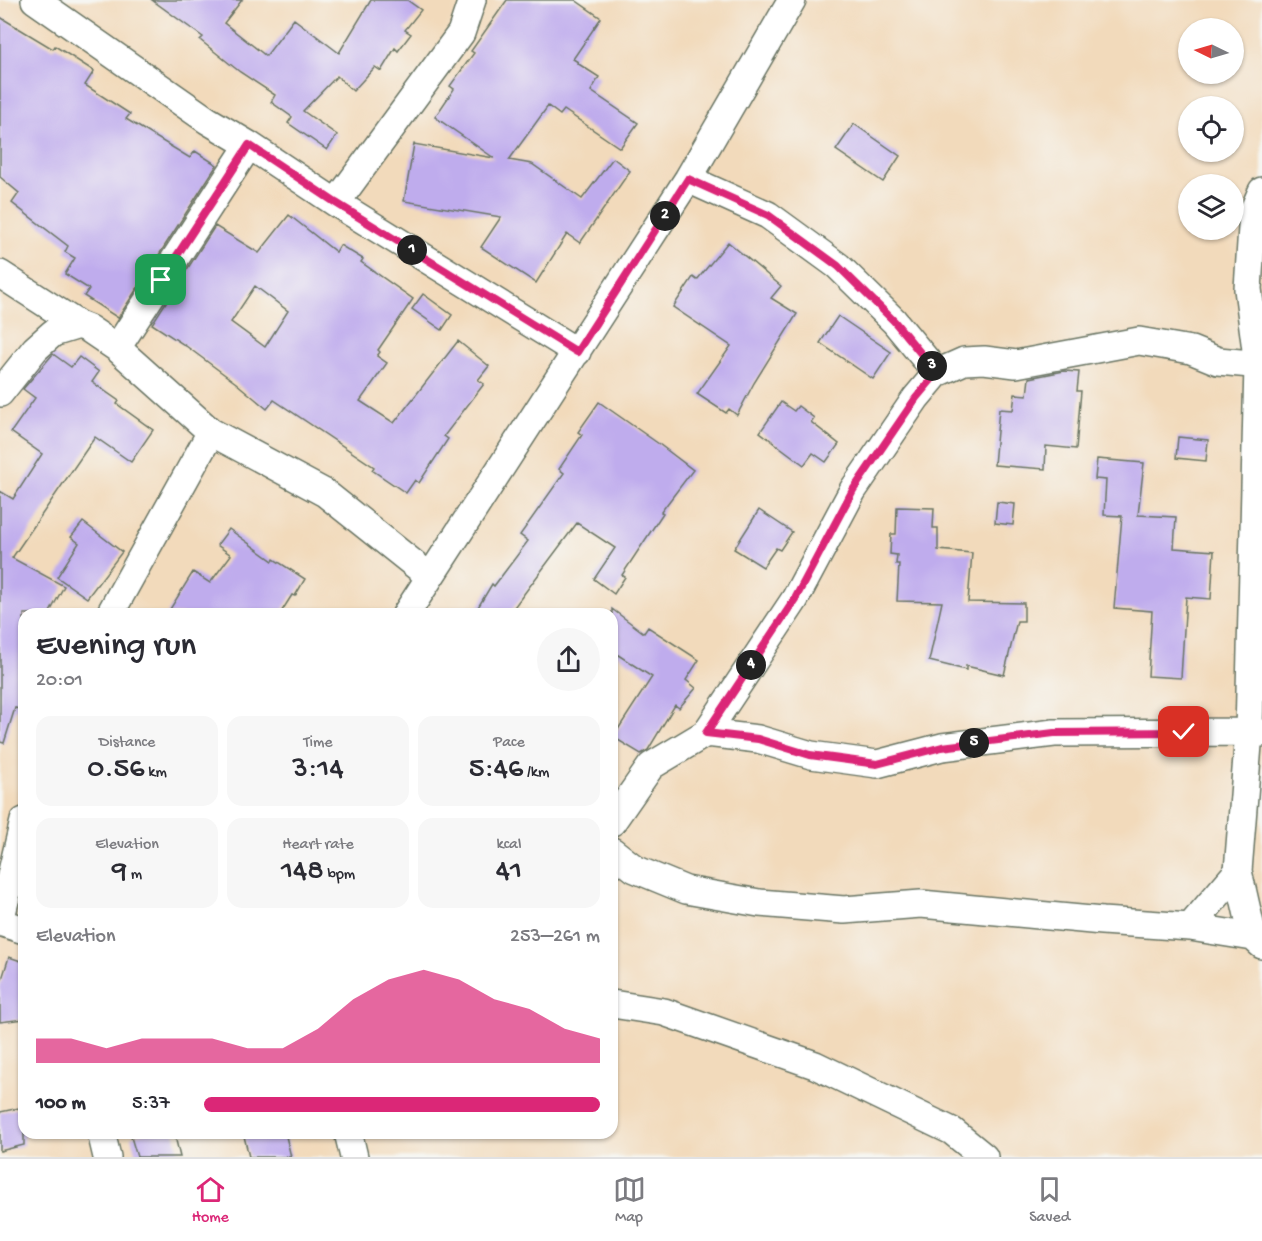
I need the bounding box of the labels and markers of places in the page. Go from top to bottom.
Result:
pin: 2 [650,201,680,231]
pin: 1 [397,235,427,265]
pin [135,254,186,305]
pin: 3 [917,351,947,381]
pin: 4 [736,650,766,680]
pin [1158,706,1209,757]
pin: 5 [959,728,989,758]

